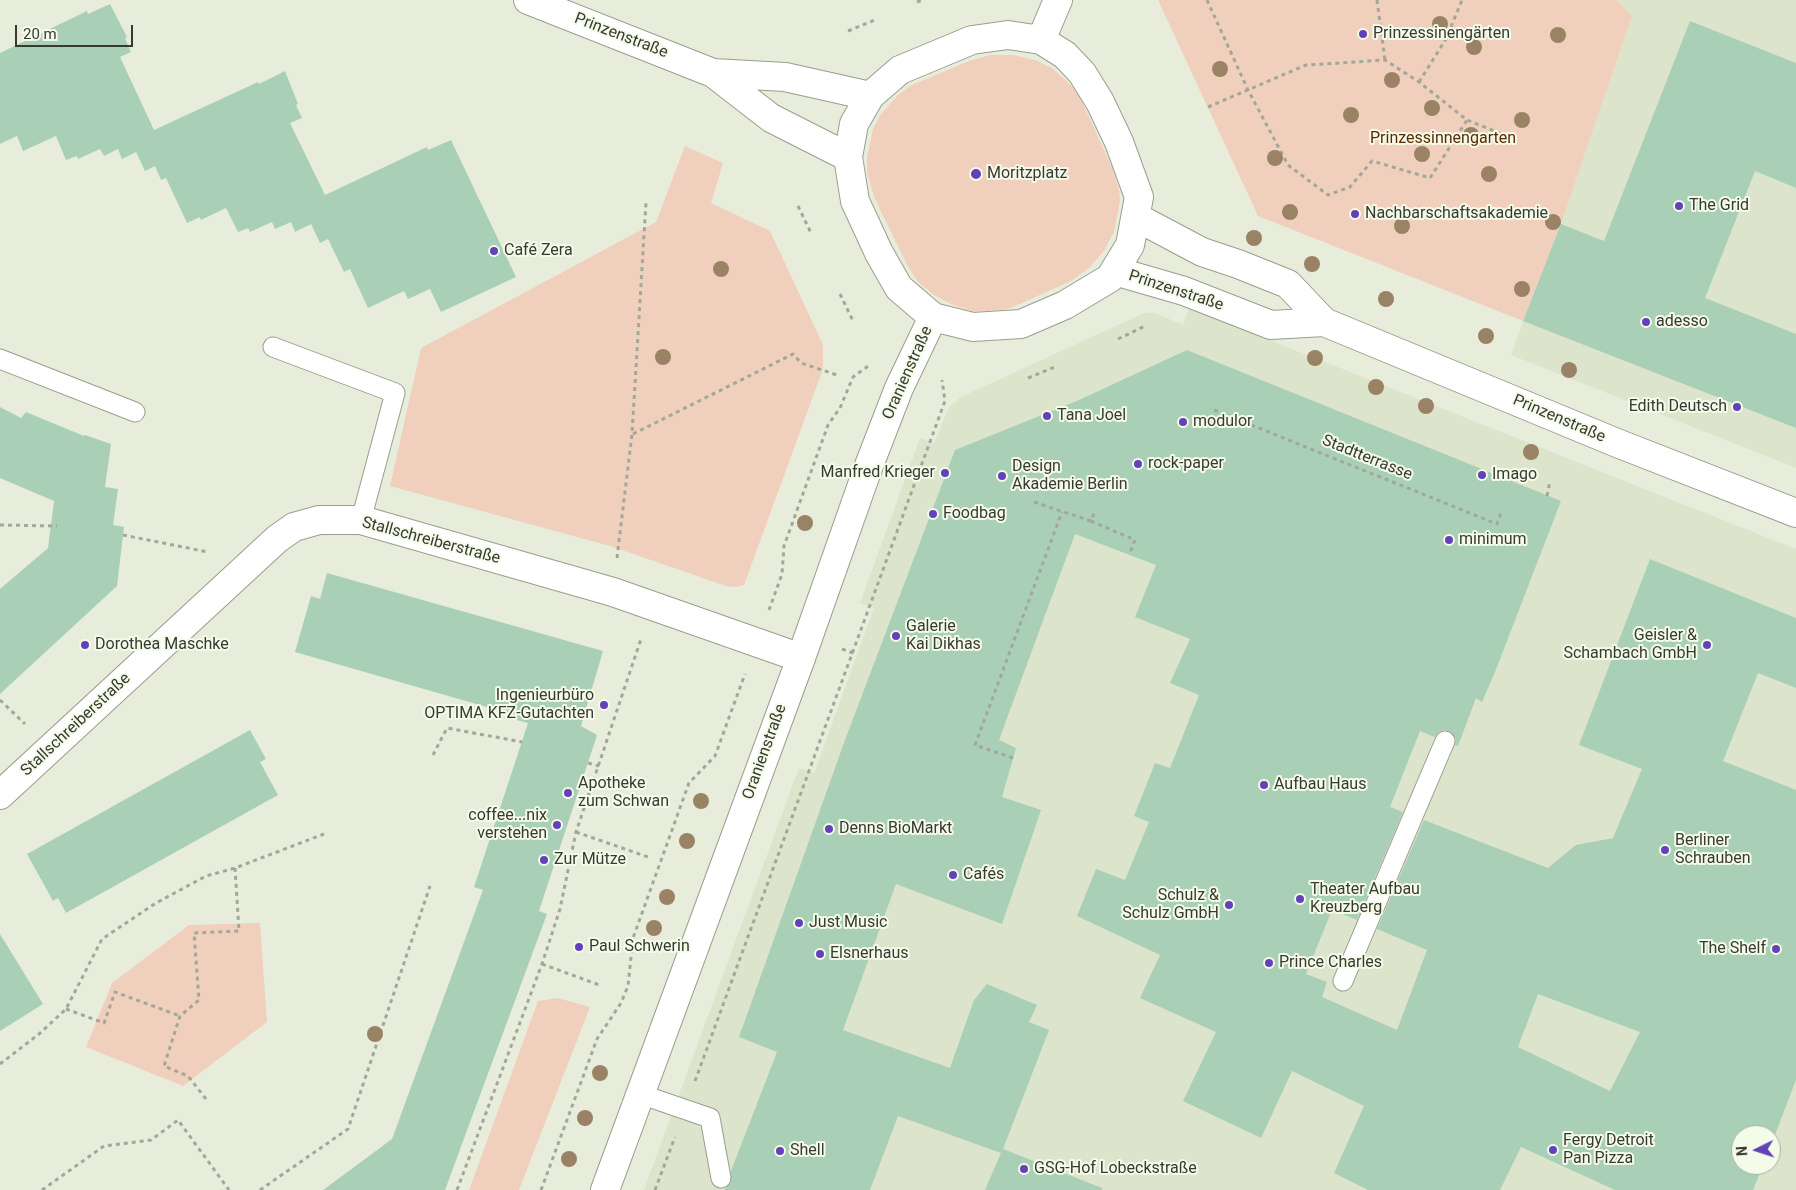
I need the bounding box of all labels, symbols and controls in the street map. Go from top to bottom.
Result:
street label: Prinzenstraße [571,9,671,63]
scale bar [18,15,135,47]
place label: Prinzessinengärten [1373,24,1510,44]
text: 20 m [23,25,57,43]
marker: Prinzessinengärten [1357,28,1369,40]
park label: Prinzessinnengarten [1370,129,1516,149]
place label: Moritzplatz [987,164,1067,184]
marker: Moritzplatz [969,167,983,181]
place label: The Grid [1689,196,1749,216]
marker: The Grid [1673,200,1685,212]
place label: Nachbarschaftsakademie [1365,204,1548,224]
marker: Nachbarschaftsakademie [1349,208,1361,220]
place label: Café Zera [504,241,573,261]
marker: Café Zera [488,245,500,257]
street label: Prinzenstraße [1126,267,1226,315]
place label: adesso [1656,312,1708,332]
marker: adesso [1640,316,1652,328]
street label: Oranienstraße [879,323,937,423]
street label: Prinzenstraße [1510,391,1608,447]
place label: Edith Deutsch [1629,397,1727,417]
marker: Edith Deutsch [1731,401,1743,413]
place label: Tana Joel [1057,406,1126,426]
marker: Tana Joel [1041,410,1053,422]
place label: modulor [1193,412,1252,432]
marker: modulor [1177,416,1189,428]
street label: Stadtterrasse [1319,431,1415,485]
place label: rock-paper [1148,454,1224,474]
place label: Design Akademie Berlin [1012,457,1128,495]
marker: rock-paper [1132,458,1144,470]
place label: Manfred Krieger [820,463,935,483]
place label: Imago [1492,465,1537,485]
marker: Manfred Krieger [939,467,951,479]
marker: Imago [1476,469,1488,481]
marker: Design Akademie Berlin [996,470,1008,482]
place label: Foodbag [943,504,1006,524]
marker: Foodbag [927,508,939,520]
street label: Stallschreiberstraße [360,513,502,569]
place label: minimum [1459,530,1527,550]
marker: minimum [1443,534,1455,546]
place label: Galerie Kai Dikhas [906,617,981,655]
place label: Geisler & Schambach GmbH [1563,626,1697,664]
marker: Galerie Kai Dikhas [890,630,902,642]
place label: Dorothea Maschke [95,635,229,655]
marker: Dorothea Maschke [79,639,91,651]
marker: Geisler & Schambach GmbH [1701,639,1713,651]
street label: Stallschreiberstraße [17,669,135,781]
place label: Ingenieurbüro OPTIMA KFZ-Gutachten [424,686,594,724]
marker: Ingenieurbüro OPTIMA KFZ-Gutachten [598,699,610,711]
street label: Oranienstraße [739,702,791,802]
place label: Apotheke zum Schwan [578,774,669,812]
place label: Aufbau Haus [1274,775,1366,795]
marker: Aufbau Haus [1258,779,1270,791]
marker: Apotheke zum Schwan [562,787,574,799]
place label: coffee...nix verstehen [468,806,547,844]
marker: coffee...nix verstehen [551,819,563,831]
place label: Denns BioMarkt [839,819,952,839]
marker: Denns BioMarkt [823,823,835,835]
place label: Berliner Schrauben [1675,831,1751,869]
marker: Berliner Schrauben [1659,844,1671,856]
place label: Zur Mütze [554,850,626,870]
marker: Zur Mütze [538,854,550,866]
place label: Cafés [963,865,1004,885]
marker: Cafés [947,869,959,881]
place label: Theater Aufbau Kreuzberg [1310,880,1420,918]
place label: Schulz & Schulz GmbH [1122,886,1219,924]
marker: Theater Aufbau Kreuzberg [1294,893,1306,905]
marker: Schulz & Schulz GmbH [1223,899,1235,911]
place label: Just Music [809,913,887,933]
marker: Just Music [793,917,805,929]
place label: Paul Schwerin [589,937,690,957]
place label: The Shelf [1699,939,1766,959]
marker: Paul Schwerin [573,941,585,953]
marker: The Shelf [1770,943,1782,955]
place label: Elsnerhaus [830,944,909,964]
marker: Elsnerhaus [814,948,826,960]
place label: Prince Charles [1279,953,1382,973]
marker: Prince Charles [1263,957,1275,969]
north arrow [1731,1125,1781,1175]
place label: Fergy Detroit Pan Pizza [1563,1131,1654,1169]
place label: Shell [790,1141,825,1161]
marker: Fergy Detroit Pan Pizza [1547,1144,1559,1156]
marker: Shell [774,1145,786,1157]
text: N [1734,1145,1750,1156]
place label: GSG-Hof Lobeckstraße [1034,1159,1197,1179]
marker: GSG-Hof Lobeckstraße [1018,1163,1030,1175]

